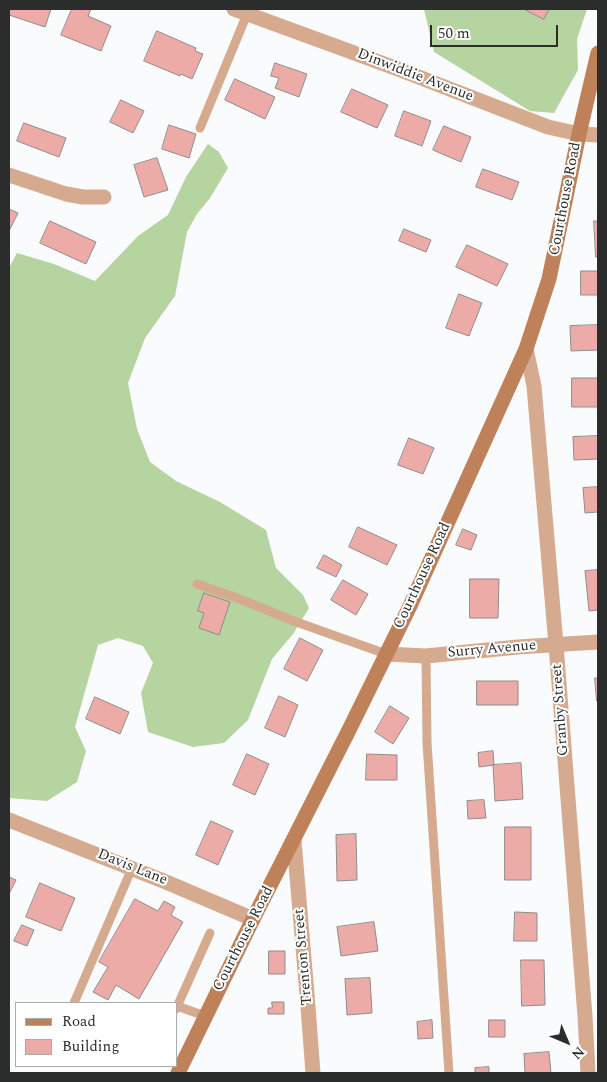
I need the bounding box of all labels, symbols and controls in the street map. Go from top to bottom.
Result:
scale bar [432,15,560,47]
text: 50 m [438,22,470,45]
street label: Dinwiddie Avenue [354,46,476,106]
street label: Courthouse Road [546,141,586,257]
street label: Courthouse Road [390,520,456,632]
street label: Surry Avenue [447,637,537,663]
street label: Granby Street [549,663,573,757]
street label: Davis Lane [94,846,170,890]
street label: Courthouse Road [210,884,278,994]
street label: Trenton Street [291,908,317,1006]
legend [15,1002,178,1067]
text: Road [62,1010,96,1033]
north arrow [542,1017,592,1067]
text: Building [62,1035,119,1058]
text: N [566,1041,589,1064]

